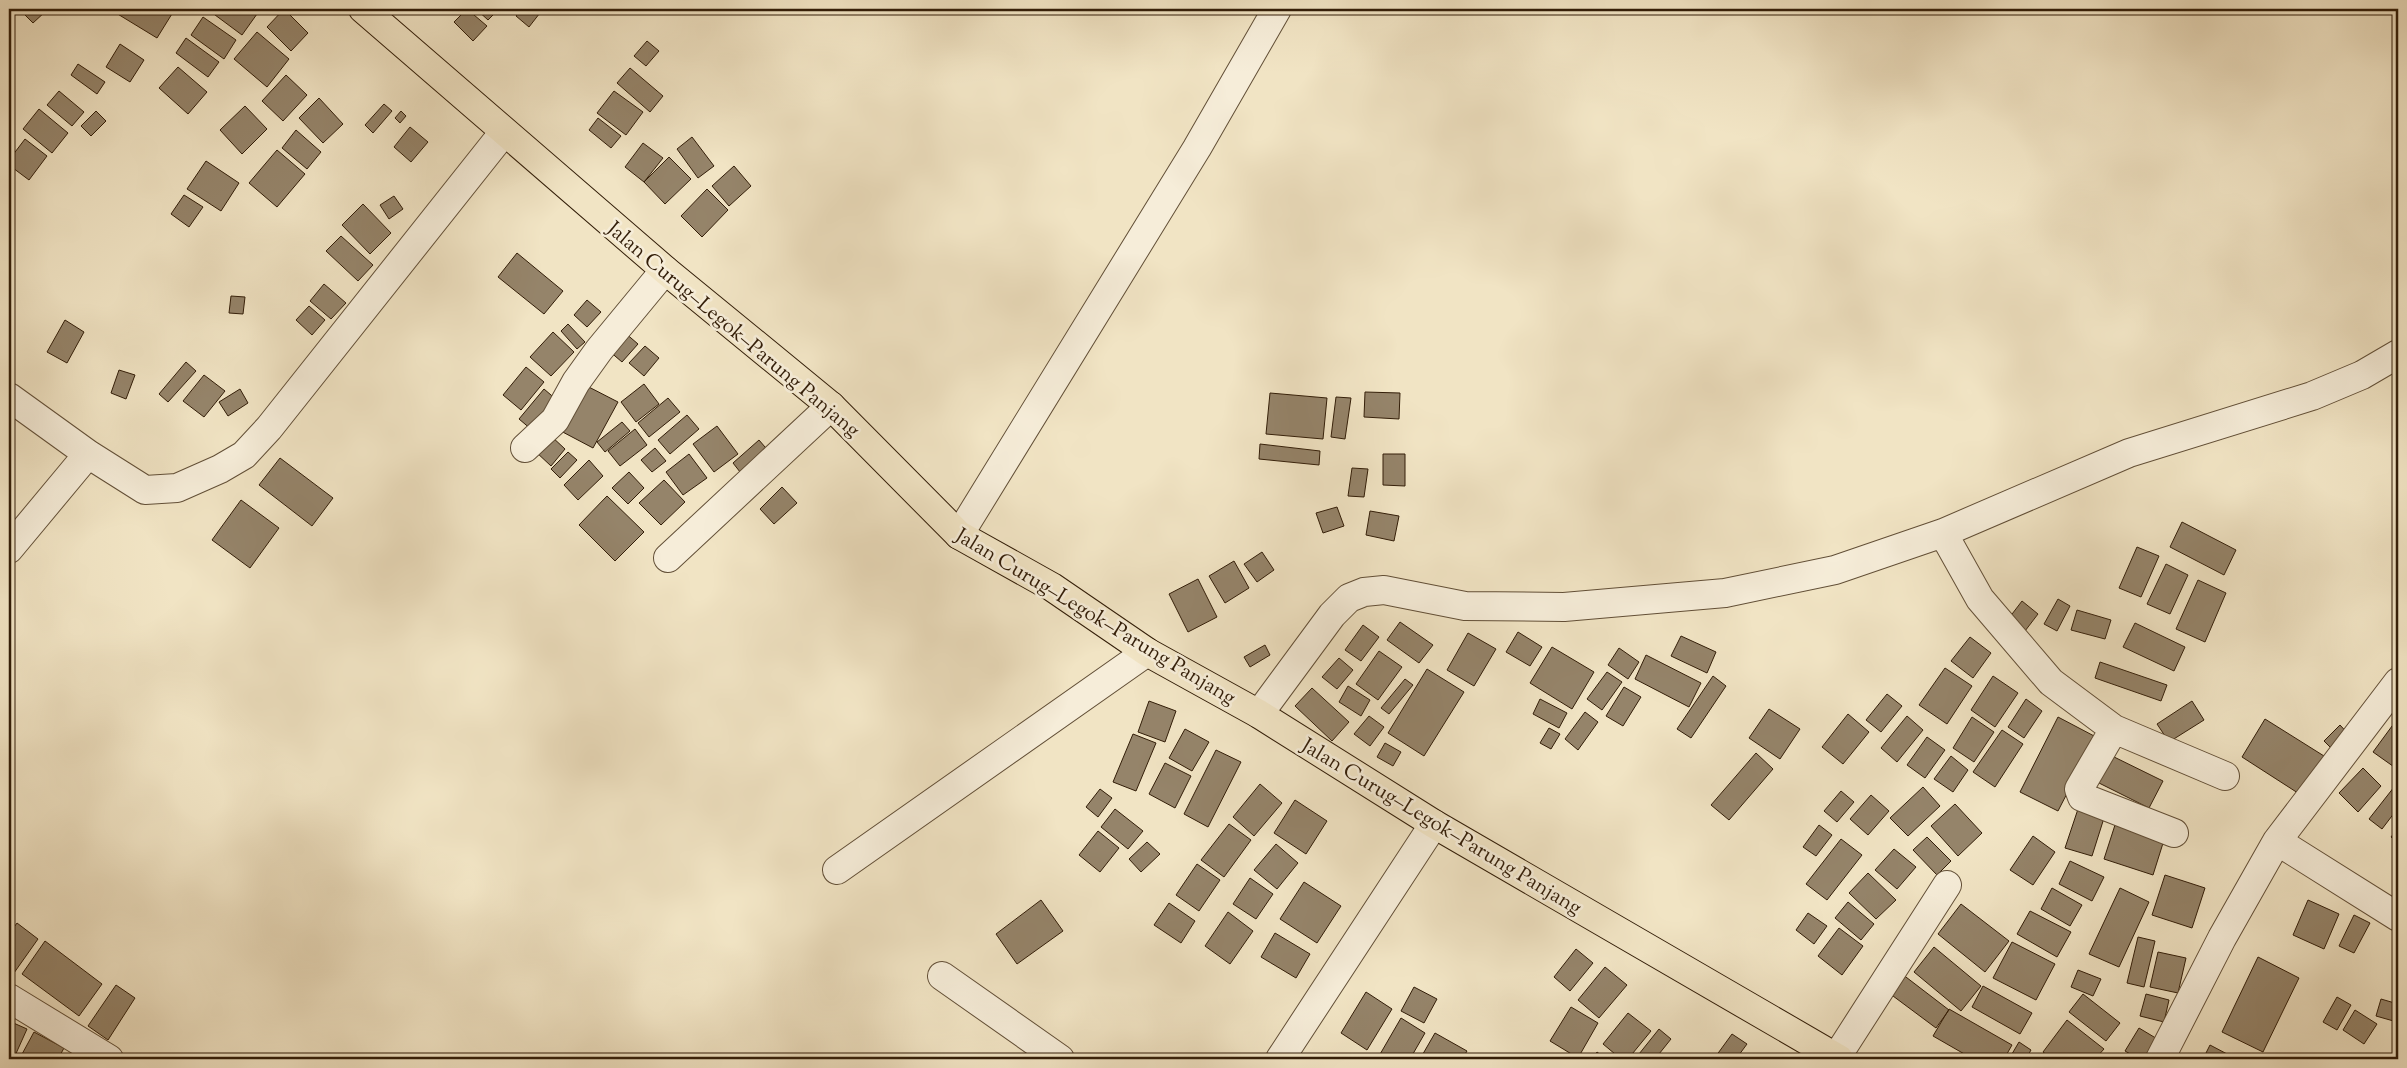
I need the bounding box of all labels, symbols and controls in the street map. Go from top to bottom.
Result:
street label: Jalan Curug–Legok–Parung Panjang [599,215,866,446]
street label: Jalan Curug–Legok–Parung Panjang [948,521,1241,714]
street label: Jalan Curug–Legok–Parung Panjang [1294,731,1587,924]

